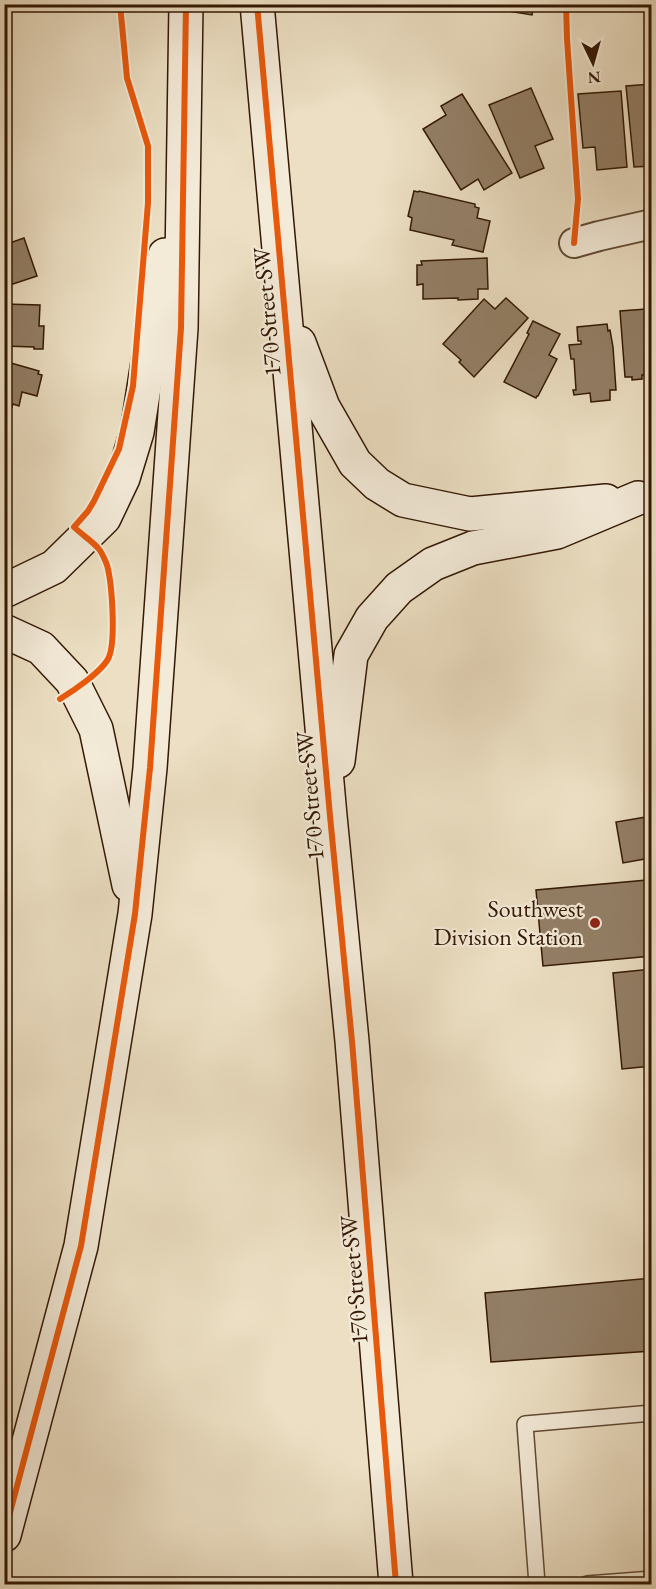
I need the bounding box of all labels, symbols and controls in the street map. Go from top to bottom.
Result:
north arrow [563,33,623,93]
text: N [587,66,602,88]
street label: 170 Street SW [245,245,288,378]
street label: 170 Street SW [288,729,331,862]
place label: Southwest Division Station [433,893,583,952]
marker: Southwest Division Station [588,916,602,930]
street label: 170 Street SW [332,1213,375,1346]

